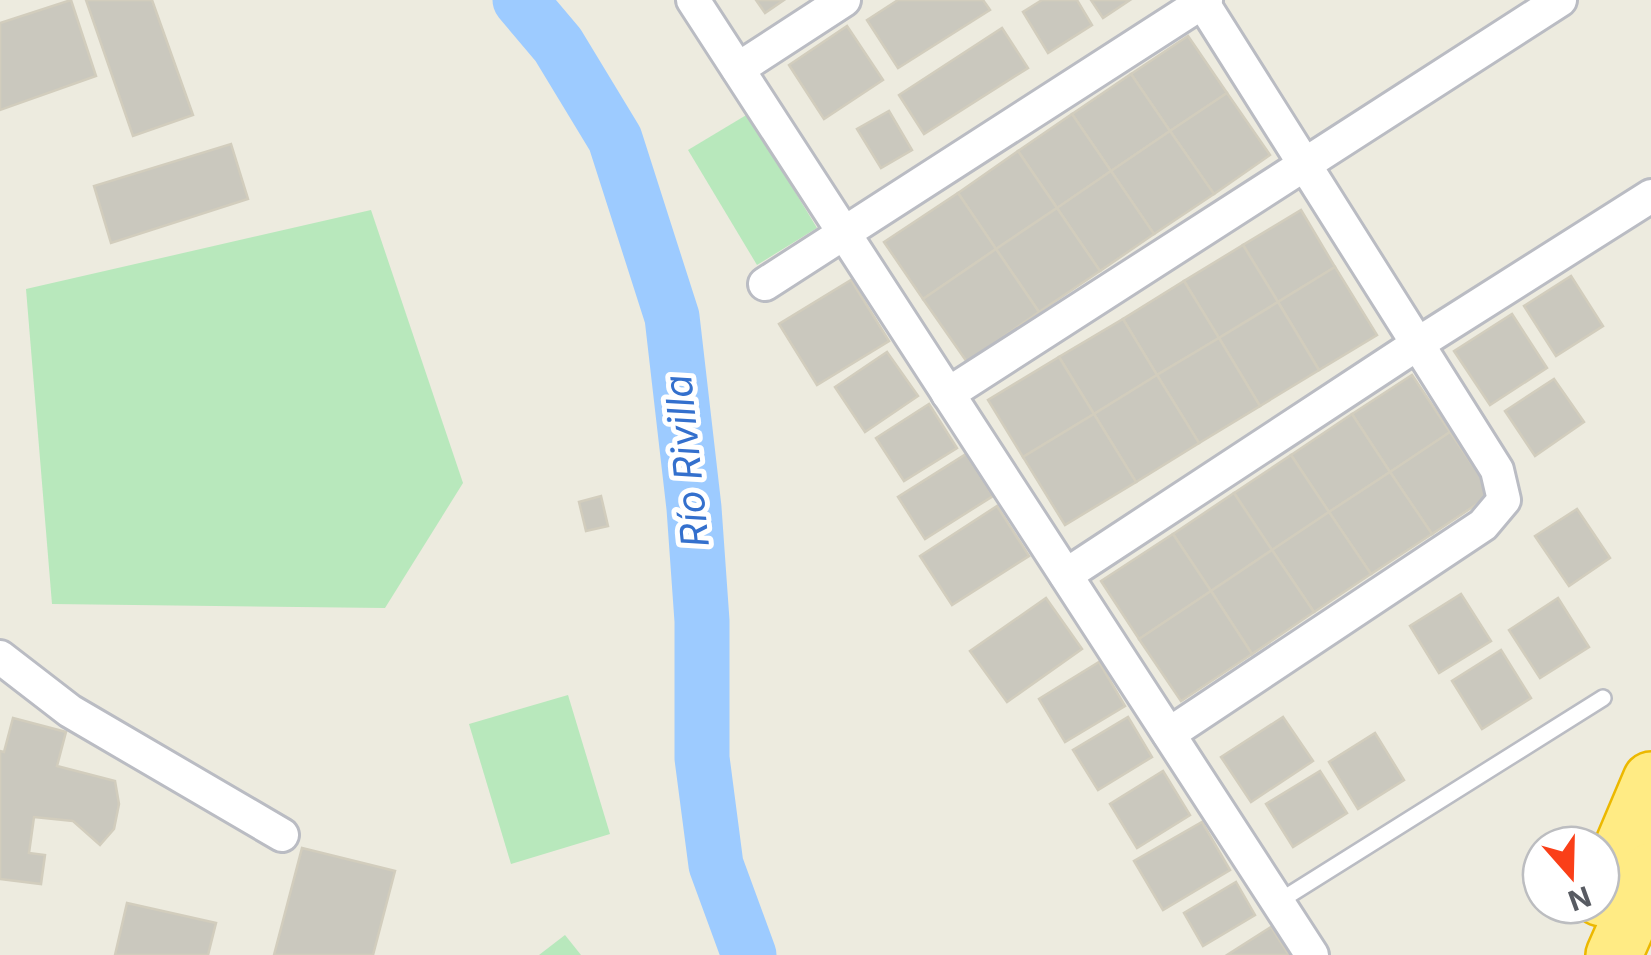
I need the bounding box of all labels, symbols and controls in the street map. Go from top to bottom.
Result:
water label: Río Rivilla [654,372,718,550]
north arrow [1521,825,1621,925]
text: N [1564,879,1595,918]

